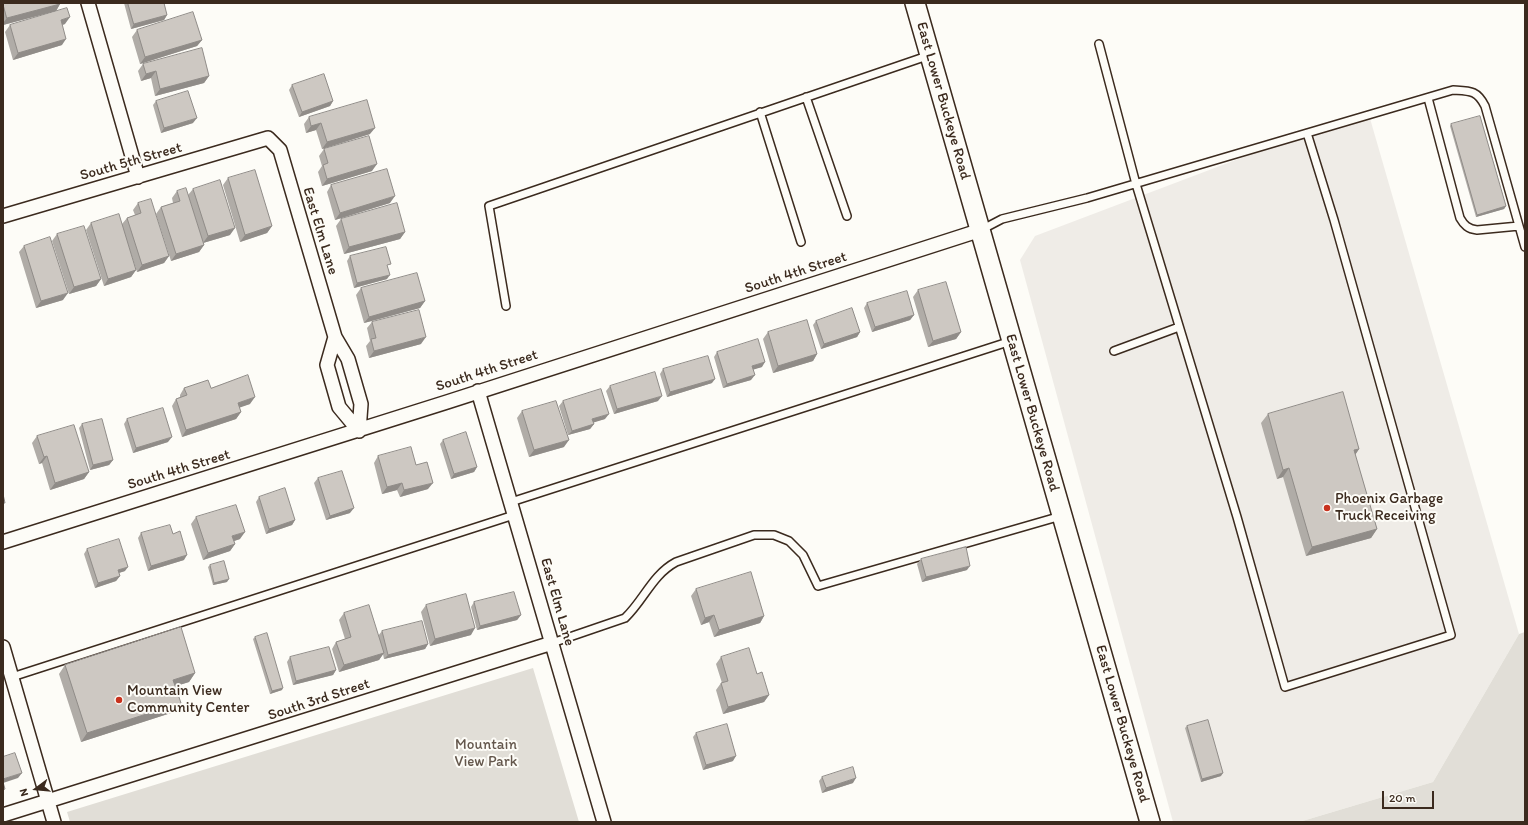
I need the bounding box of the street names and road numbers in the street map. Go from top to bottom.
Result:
street label: East Lower Buckeye Road [912,20,974,182]
street label: South 5th Street [78,139,184,185]
street label: East Elm Lane [298,185,342,277]
street label: South 4th Street [743,248,849,298]
street label: East Lower Buckeye Road [1001,332,1063,494]
street label: South 4th Street [434,346,540,396]
street label: South 4th Street [126,446,232,494]
street label: East Elm Lane [536,556,578,648]
street label: East Lower Buckeye Road [1091,643,1153,805]
street label: South 3rd Street [266,675,372,725]

